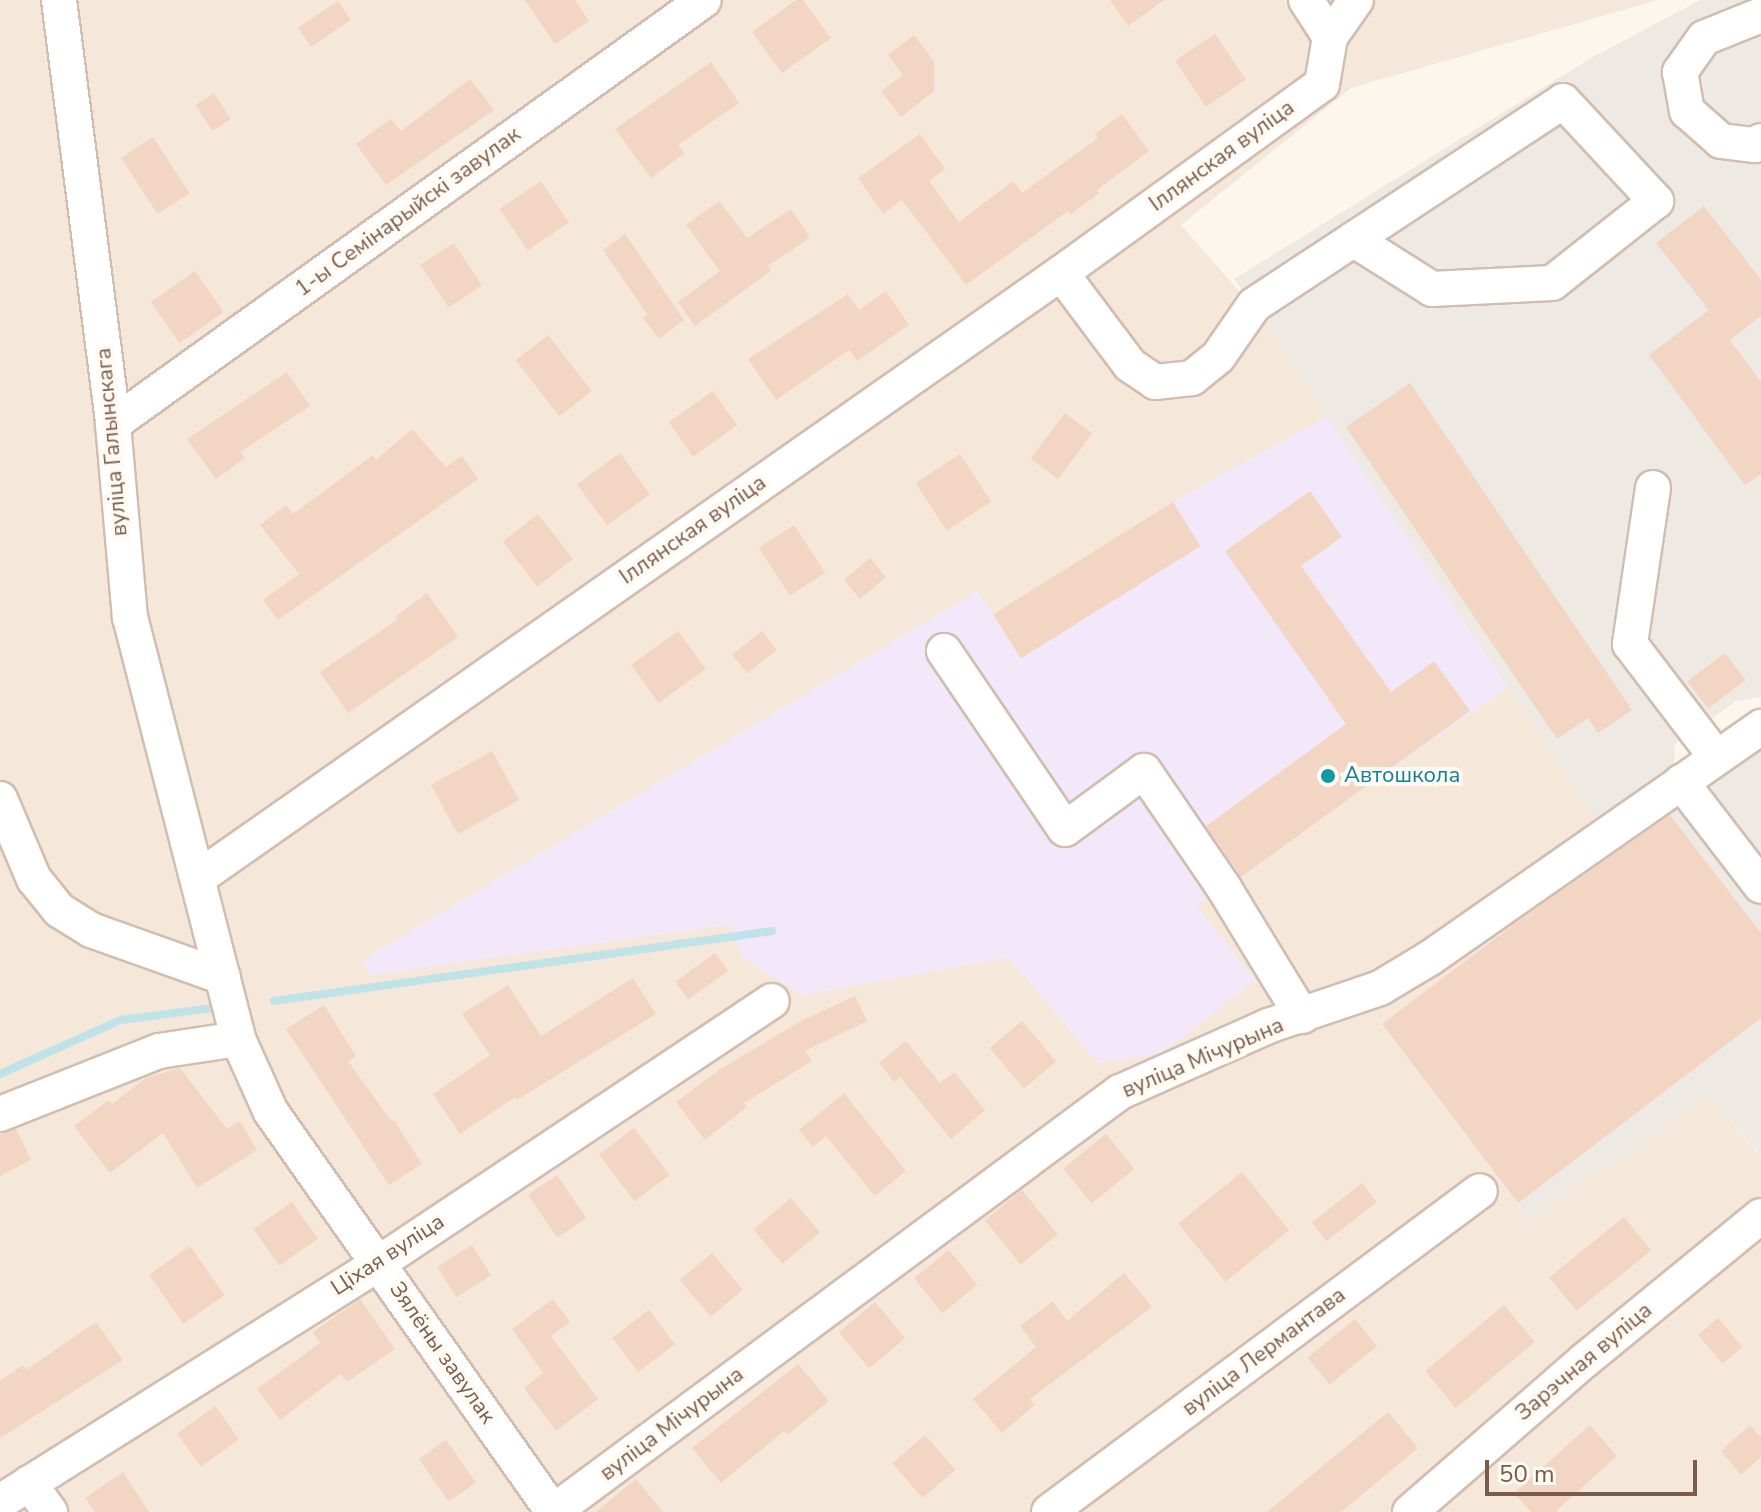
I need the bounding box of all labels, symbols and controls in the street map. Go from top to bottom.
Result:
street label: Іллянская вуліца [1144,95,1300,217]
street label: 1-ы Семінарыйскі завулак [290,121,526,303]
street label: вуліца Галынскага [91,347,133,537]
street label: Іллянская вуліца [615,470,771,590]
place label: Автошкола [1344,763,1460,789]
marker: Автошкола [1319,767,1337,785]
street label: вуліца Мічурына [1118,1012,1288,1104]
street label: Ціхая вуліца [326,1209,450,1301]
street label: Зялёны завулак [383,1277,501,1429]
street label: вуліца Лермантава [1177,1282,1351,1422]
street label: Зарэчная вуліца [1510,1297,1658,1427]
street label: вуліца Мічурына [595,1361,749,1487]
scale bar [1489,1444,1701,1494]
text: 50 m [1499,1458,1555,1490]

